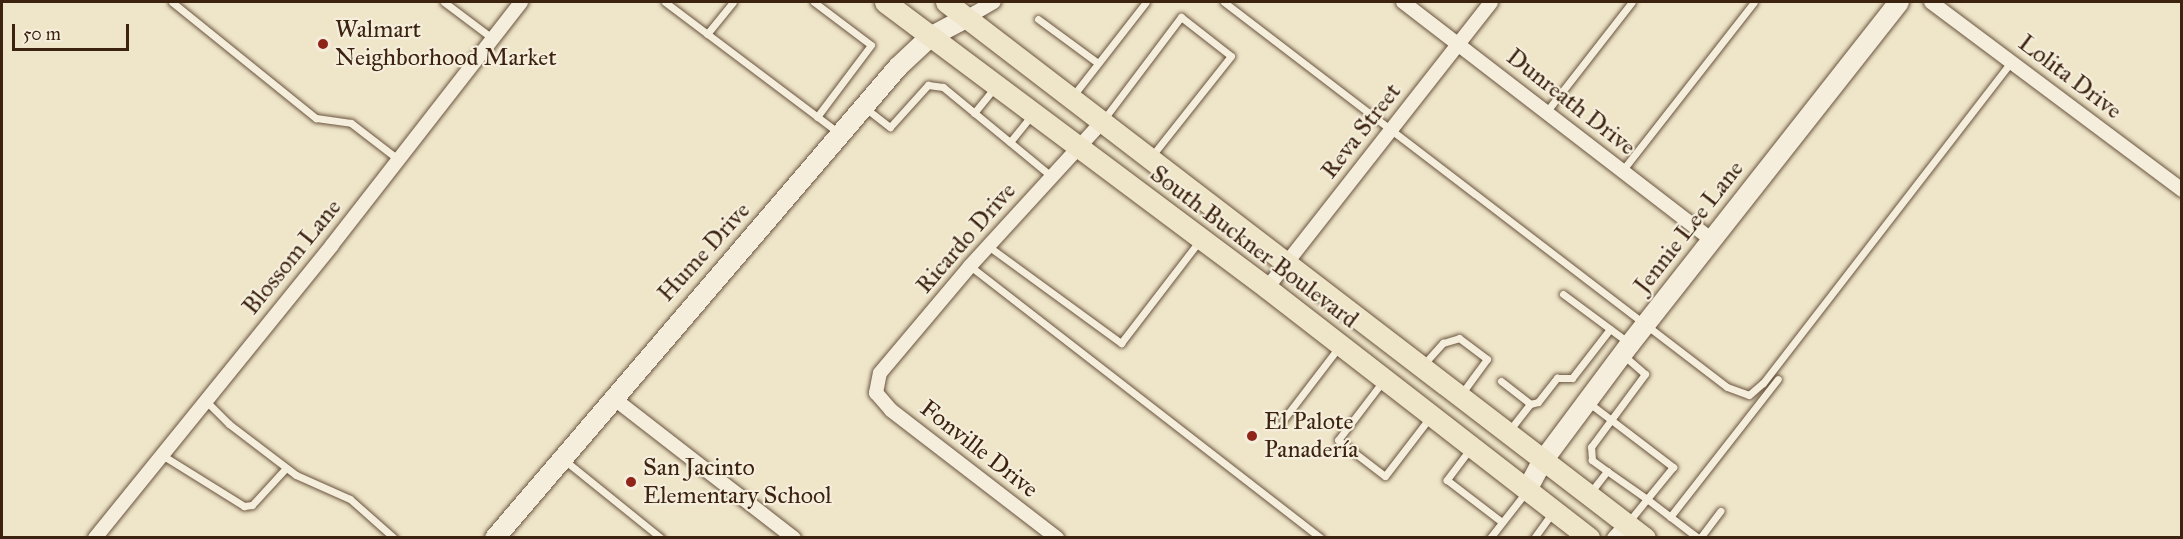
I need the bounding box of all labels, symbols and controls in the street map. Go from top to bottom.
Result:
scale bar [15,12,132,50]
place label: Walmart Neighborhood Market [335,16,557,72]
text: 50 m [23,23,61,45]
street label: Lolita Drive [2013,29,2127,125]
marker: Walmart Neighborhood Market [316,37,330,51]
street label: Dunreath Drive [1501,43,1641,161]
street label: Reva Street [1315,78,1407,184]
street label: Jennie Lee Lane [1628,155,1750,299]
street label: South Buckner Boulevard [1144,159,1364,335]
street label: Ricardo Drive [910,177,1022,299]
street label: Blossom Lane [237,193,347,321]
street label: Hume Drive [652,196,756,308]
street label: Fonville Drive [914,394,1044,504]
place label: El Palote Panadería [1264,408,1358,464]
marker: El Palote Panadería [1245,429,1259,443]
place label: San Jacinto Elementary School [643,454,832,510]
marker: San Jacinto Elementary School [624,475,638,489]

